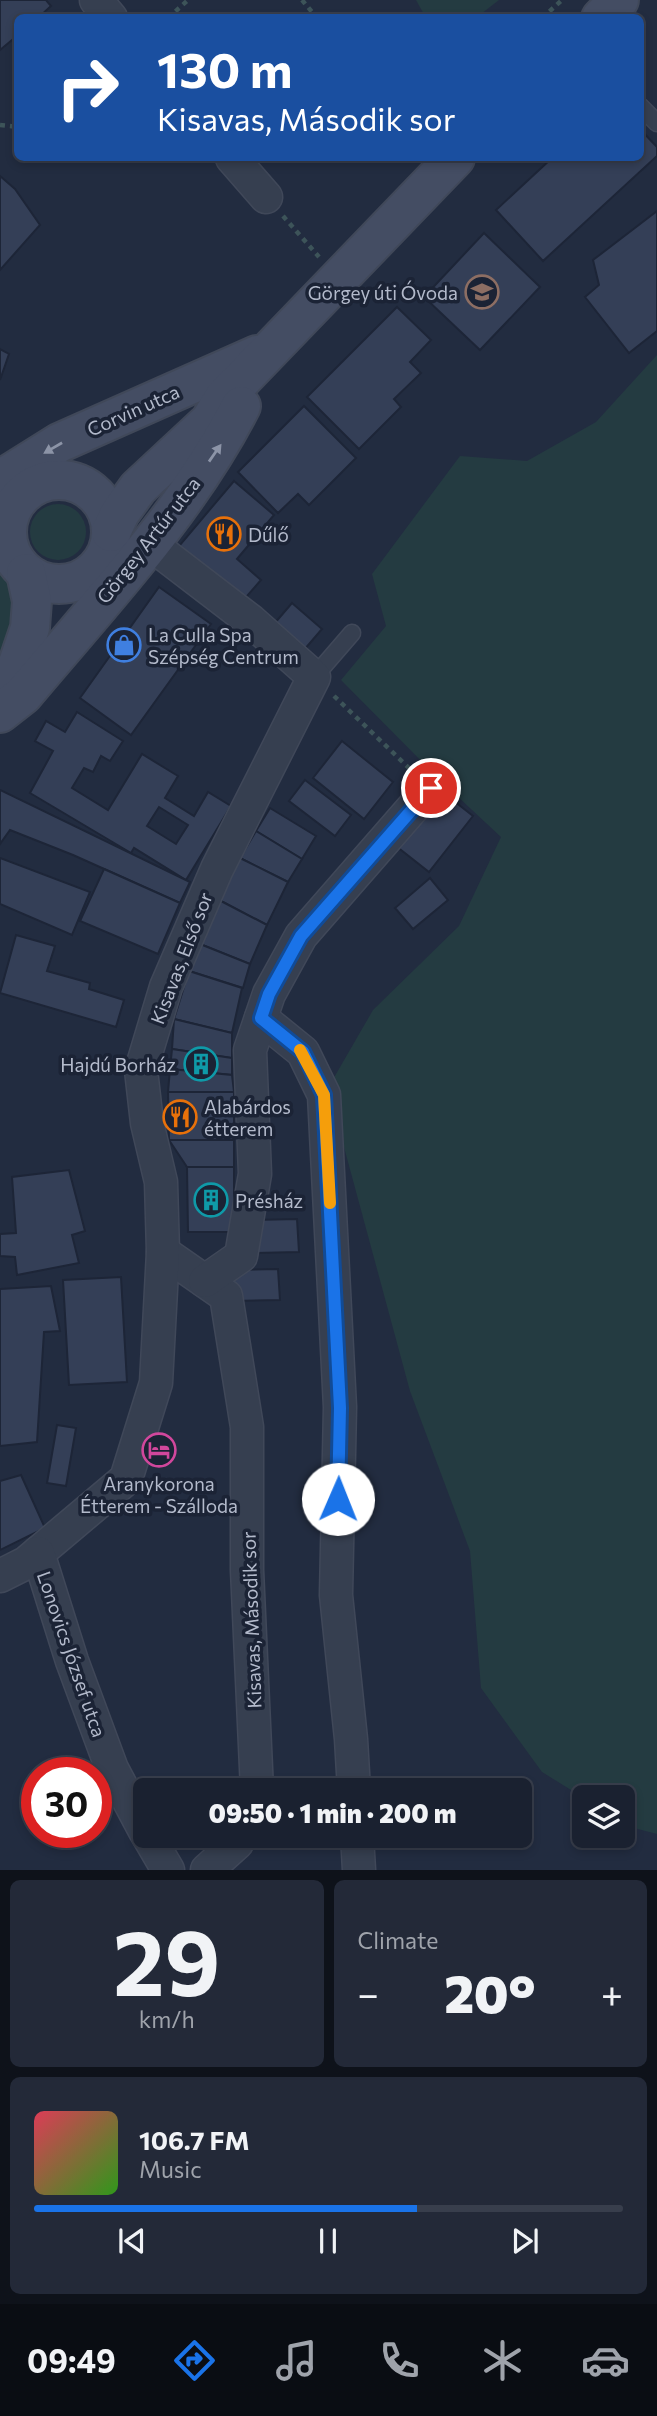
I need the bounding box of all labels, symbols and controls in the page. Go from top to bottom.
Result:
text: 130 m [157,38,292,98]
icon: right [42,42,133,133]
text: Kisavas, Második sor [157,98,456,138]
school or university icon: Görgey úti Óvoda [463,273,501,311]
place label: Görgey úti Óvoda [308,280,458,304]
street label: Corvin utca [83,379,183,441]
one-way arrow [43,441,63,453]
one-way arrow [208,444,222,462]
street label: Görgey Artúr utca [91,472,205,608]
restaurant icon: Dűlő [205,515,243,553]
place label: Dűlő [248,523,289,546]
place label: La Culla Spa Szépség Centrum [148,623,299,668]
shop icon: La Culla Spa Szépség Centrum [105,626,143,664]
pin [401,758,461,818]
icon: arrive [412,769,450,807]
street label: Kisavas, Első sor [145,888,217,1027]
building icon: Hajdú Borház [182,1045,220,1083]
place label: Hajdú Borház [60,1053,176,1076]
place label: Alabárdos étterem [204,1095,291,1140]
restaurant icon: Alabárdos étterem [161,1098,199,1136]
building icon: Présház [192,1181,230,1219]
place label: Présház [235,1189,303,1212]
hotel icon: Aranykorona Étterem - Szálloda [140,1431,178,1469]
position arrow [301,1462,375,1536]
place label: Aranykorona Étterem - Szálloda [80,1472,238,1517]
street label: Kisavas, Második sor [236,1531,266,1709]
street label: Lonovics József utca [33,1568,111,1740]
speed limit sign: 30 [21,1757,112,1848]
map controls [572,1785,635,1848]
button: layers [572,1785,635,1848]
text: 09:50 · 1 min · 200 m [209,1797,456,1828]
text: 29 [113,1903,220,2015]
text: Climate [358,1926,439,1954]
text: 20° [444,1960,536,2024]
text: − [358,1969,379,2016]
text: + [601,1969,623,2016]
text: km/h [139,2005,195,2033]
text: 106.7 FM [139,2124,250,2155]
text: Music [139,2155,202,2183]
icon: previous [113,2222,151,2260]
icon: pause [309,2222,347,2260]
icon: next [506,2222,544,2260]
icon: directions [170,2336,219,2385]
icon: music [272,2336,321,2385]
icon: phone [375,2336,424,2385]
icon: climate [478,2336,527,2385]
icon: car [581,2336,630,2385]
text: 09:49 [27,2340,116,2380]

